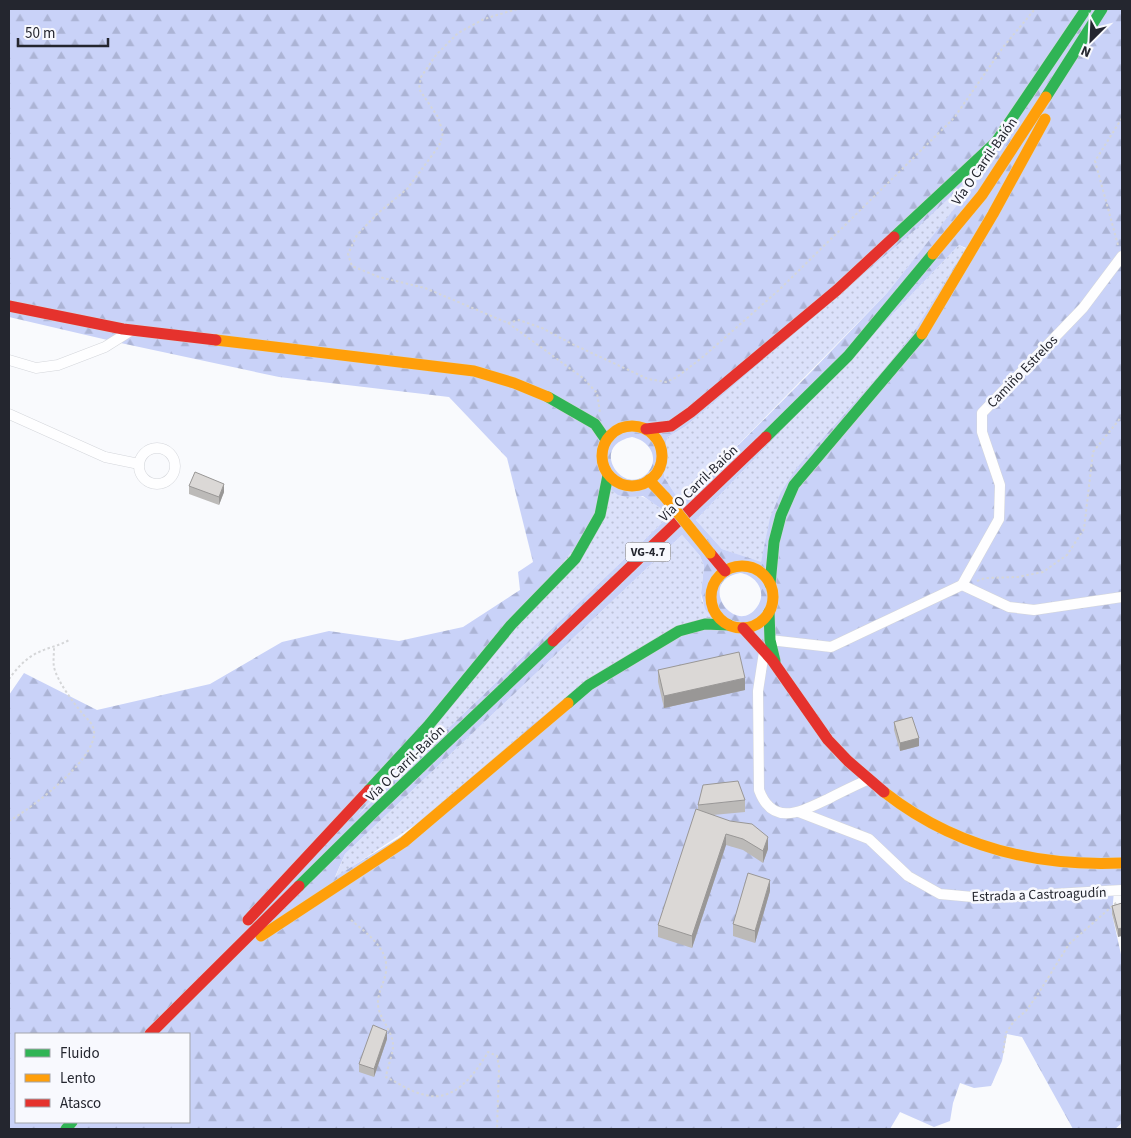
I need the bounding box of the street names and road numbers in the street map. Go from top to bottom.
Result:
street label: Vía O Carril-Baión [947,114,1023,209]
street label: Camiño Estrelos [983,331,1063,413]
street label: Vía O Carril-Baión [655,441,743,527]
road number: VG-4.7 [626,542,670,562]
street label: Vía O Carril-Baión [362,721,450,807]
street label: Estrada a Castroagudín [971,883,1107,907]

